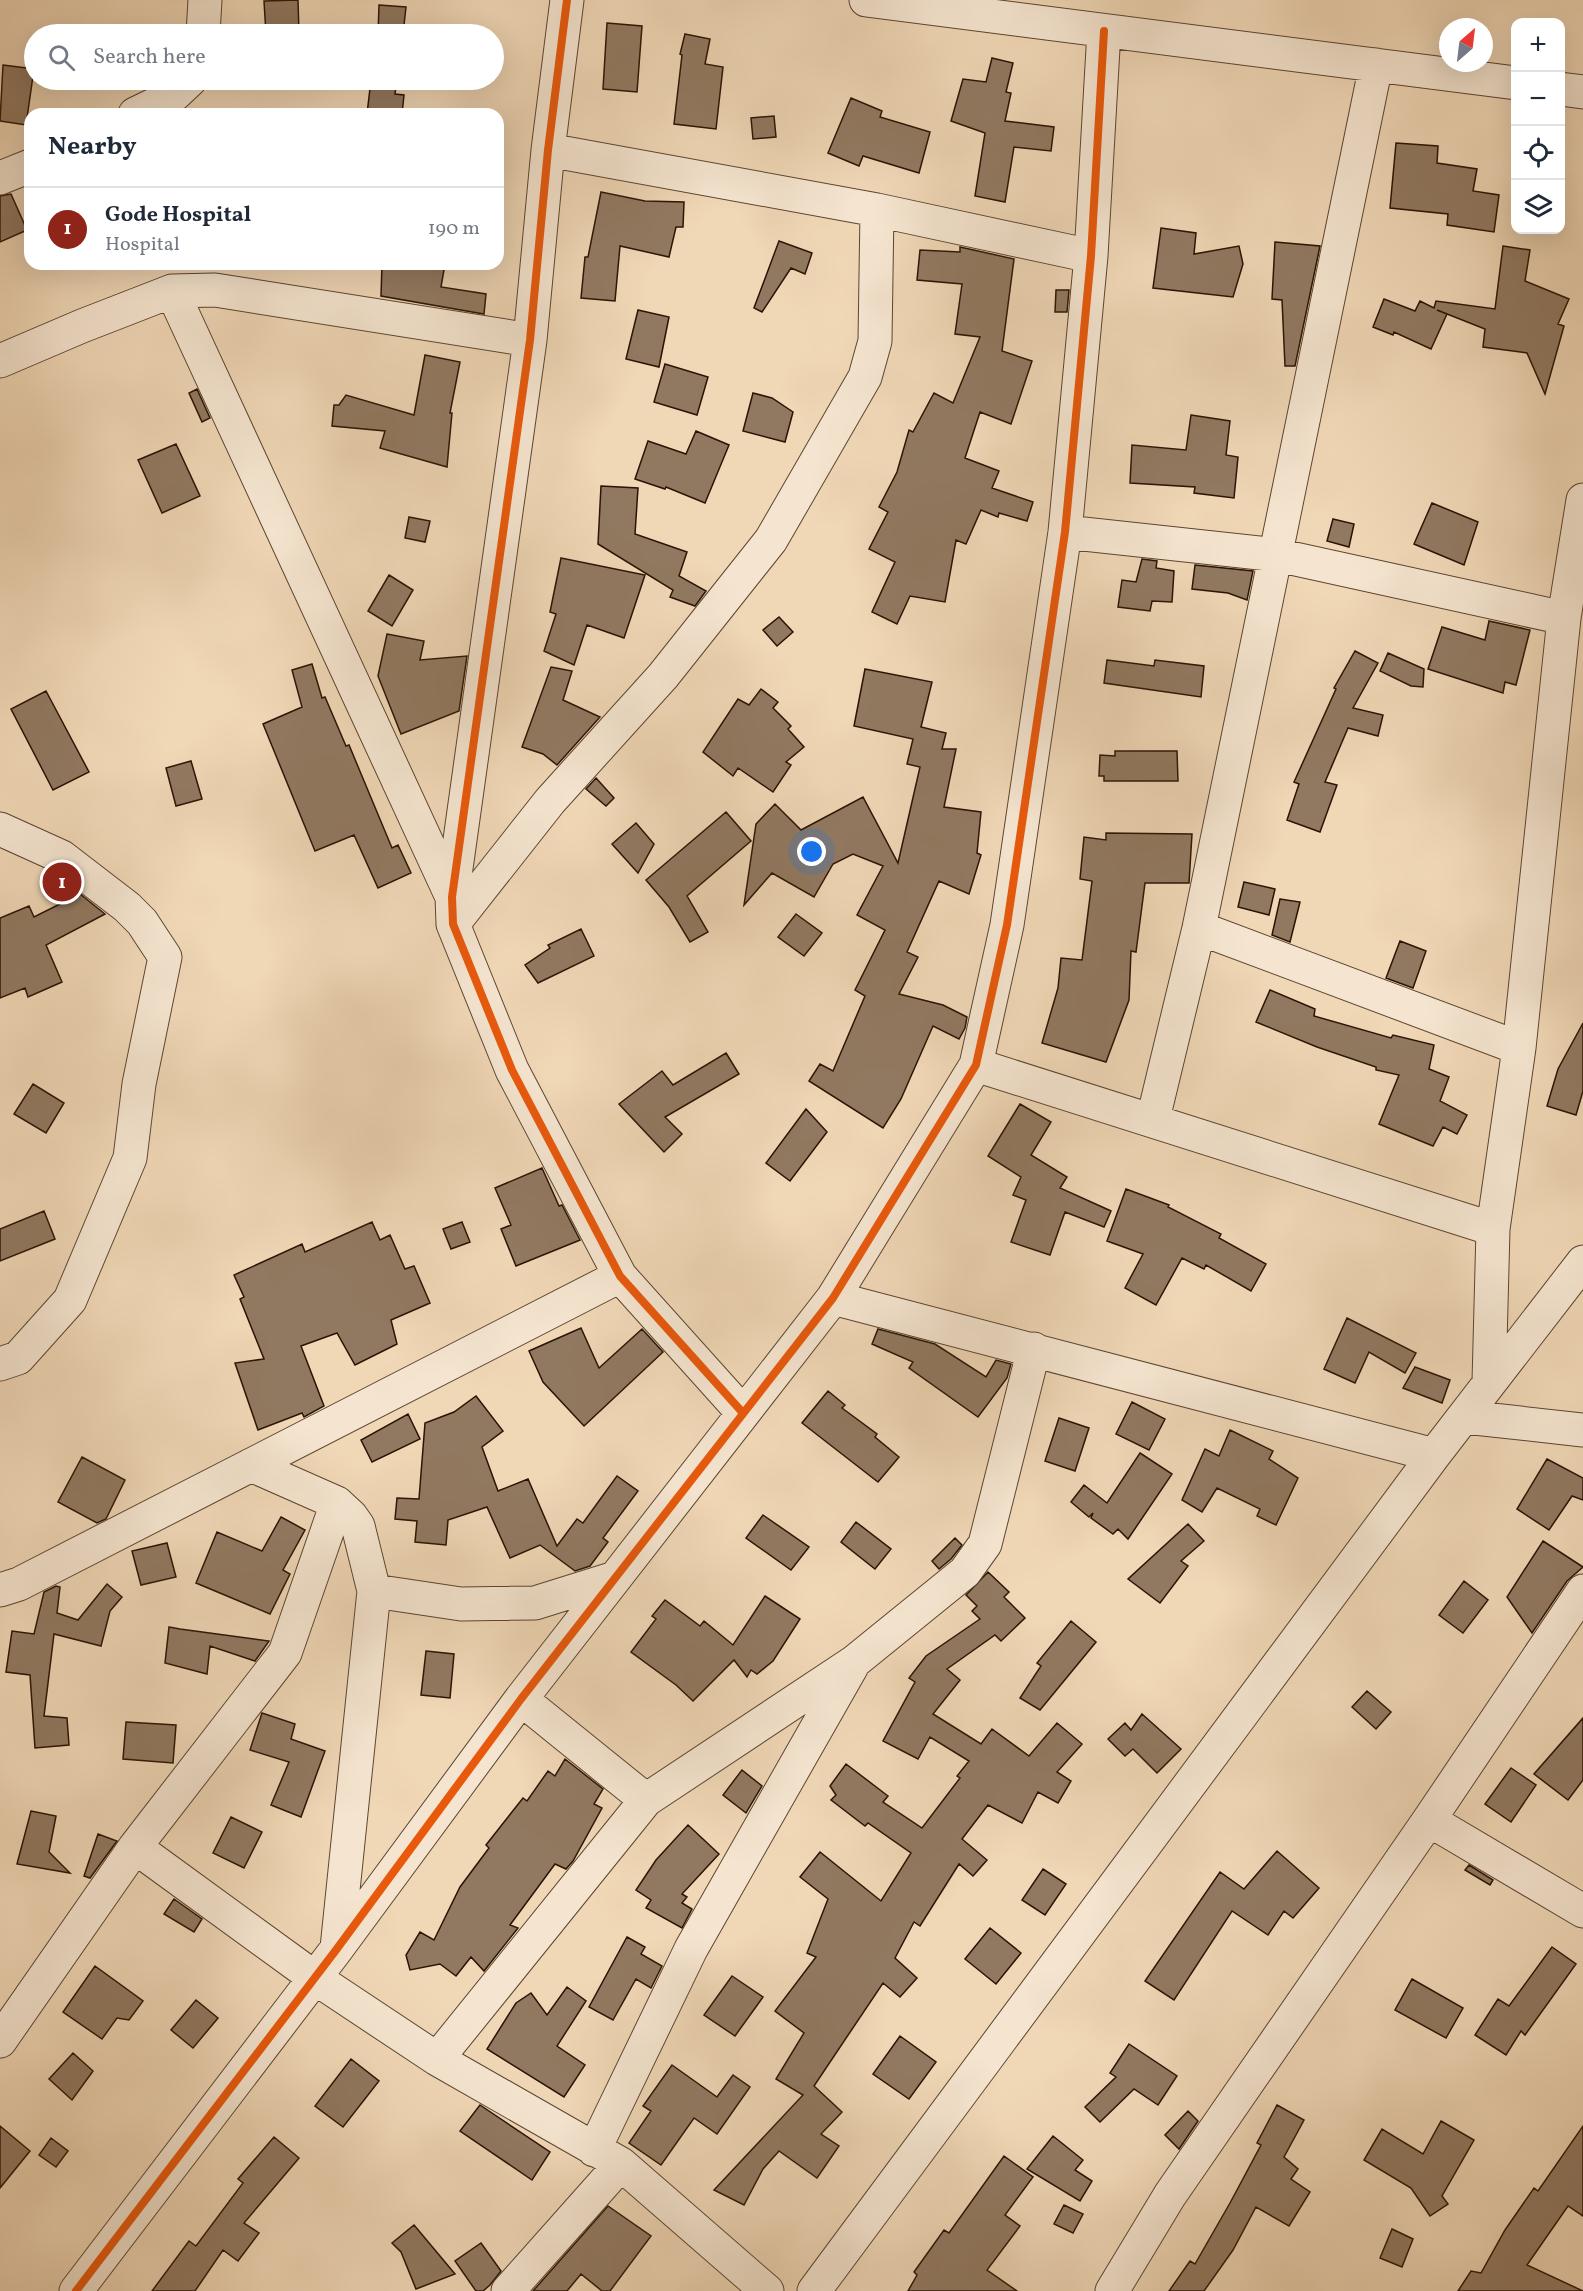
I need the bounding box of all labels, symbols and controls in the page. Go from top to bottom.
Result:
north arrow [1439,18,1493,72]
map controls [1511,18,1565,234]
button: + [1511,18,1565,72]
search box [24,24,504,90]
icon: search [45,41,78,74]
text: Search here [93,42,206,73]
button: − [1511,72,1565,126]
button: locate [1511,126,1565,180]
text: Nearby [48,129,137,165]
button: layers [1511,180,1565,234]
text: Gode Hospital [105,200,251,231]
text: 1 [63,215,72,243]
text: 190 m [428,215,480,243]
text: Hospital [105,231,180,259]
your location [797,837,826,866]
pin: 1 [42,860,82,904]

